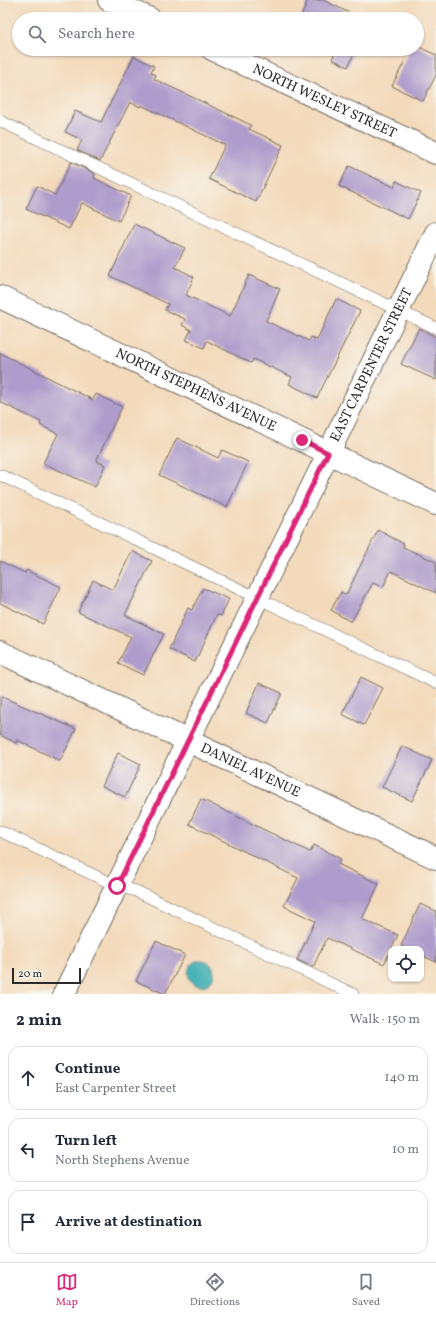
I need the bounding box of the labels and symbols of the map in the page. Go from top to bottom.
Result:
street label: NORTH WESLEY STREET [249,60,400,143]
street label: EAST CARPENTER STREET [326,285,417,445]
street label: NORTH STEPHENS AVENUE [112,344,280,436]
route end [293,431,311,449]
street label: DANIEL AVENUE [197,739,303,802]
route start [108,877,126,895]
scale bar [12,966,81,985]

